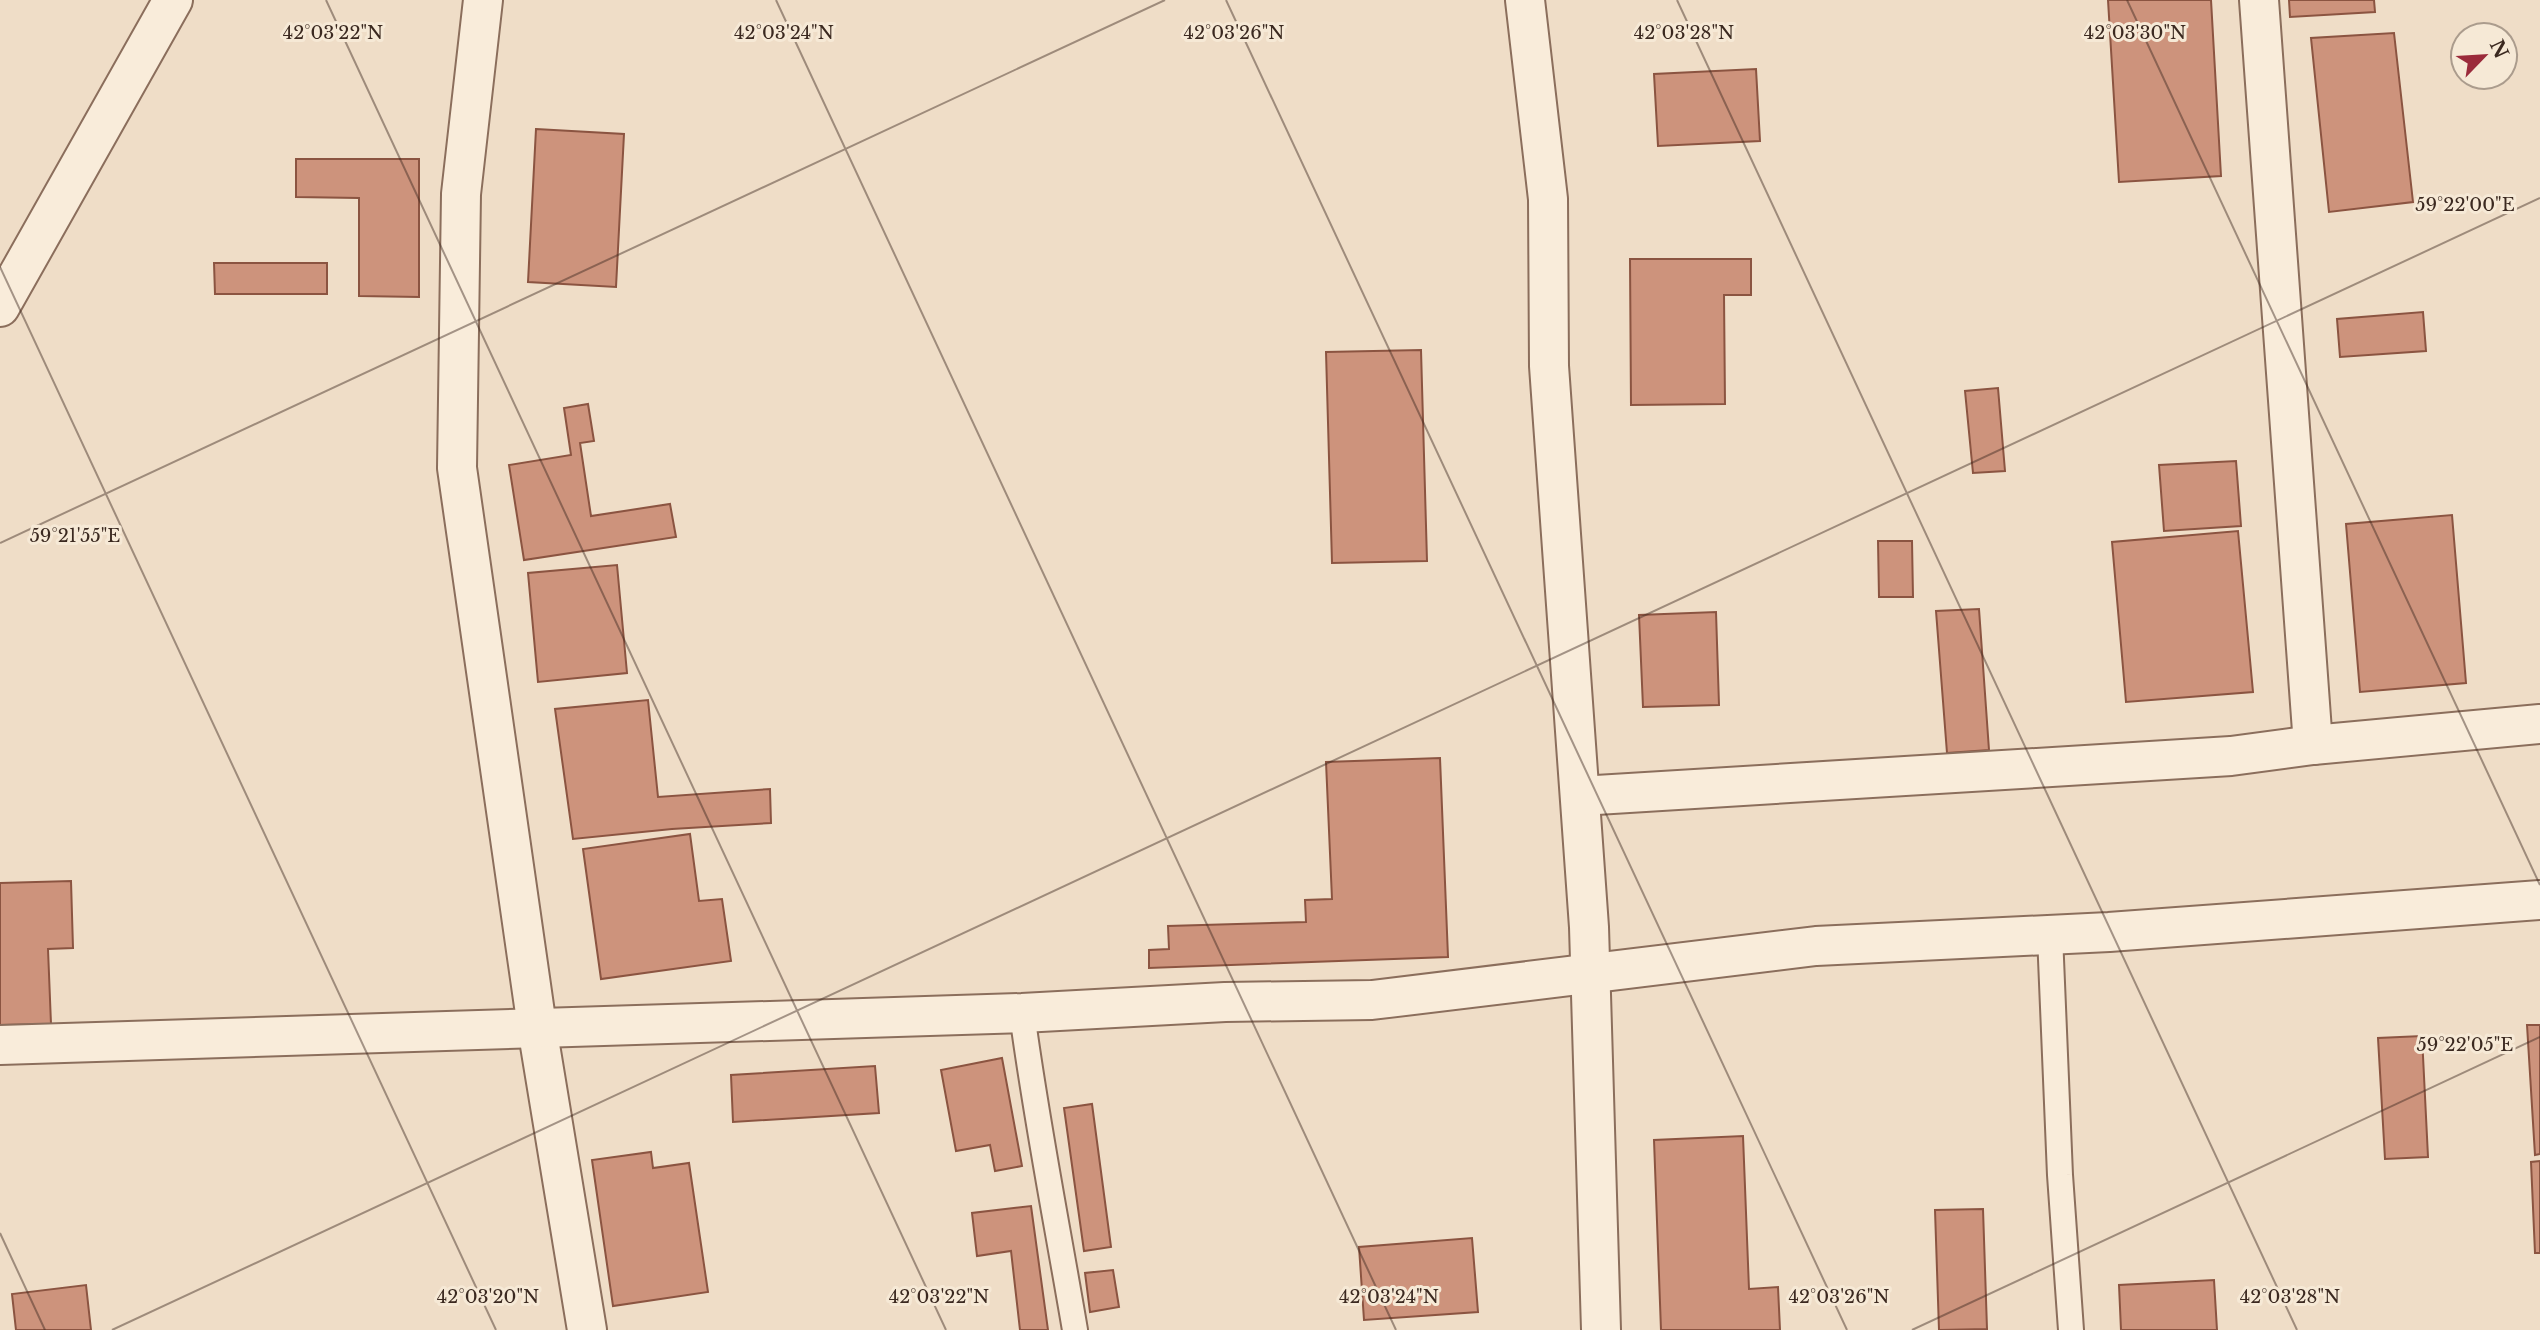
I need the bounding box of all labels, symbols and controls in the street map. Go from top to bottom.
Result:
north arrow [2449,21,2519,91]
text: 42°03'22"N [283,22,383,44]
text: 42°03'24"N [734,22,834,44]
text: 42°03'26"N [1183,22,1285,44]
text: 42°03'28"N [1634,22,1734,44]
text: 42°03'30"N [2084,22,2186,44]
text: N [2485,36,2513,62]
text: 59°22'00"E [2415,194,2515,216]
text: 59°21'55"E [30,525,120,547]
text: 59°22'05"E [2417,1034,2513,1056]
text: 42°03'20"N [437,1286,539,1308]
text: 42°03'22"N [889,1286,989,1308]
text: 42°03'24"N [1339,1286,1439,1308]
text: 42°03'26"N [1788,1286,1890,1308]
text: 42°03'28"N [2240,1286,2340,1308]

